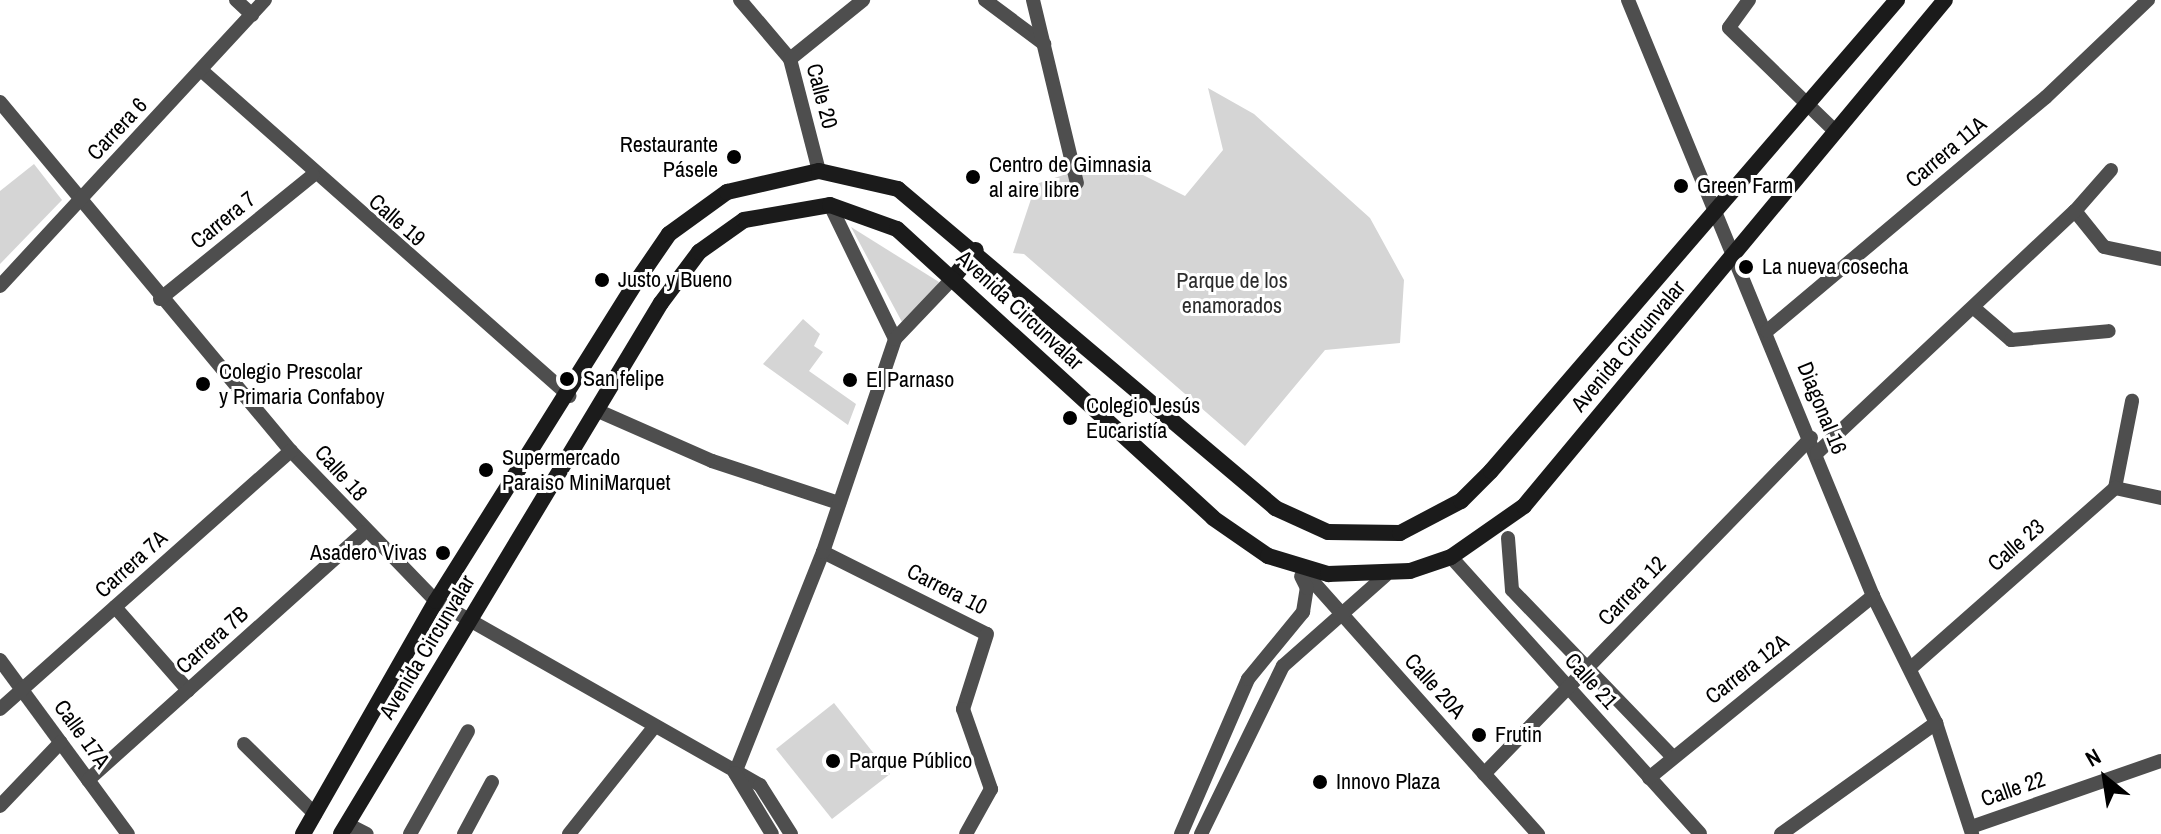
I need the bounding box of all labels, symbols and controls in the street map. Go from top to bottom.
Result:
street label: Calle 20 [801,61,843,131]
street label: Carrera 6 [81,92,153,166]
street label: Carrera 11A [1900,111,1992,193]
place label: Restaurante Pásele [620,131,718,182]
marker: Restaurante Pásele [725,148,743,166]
place label: Centro de Gimnasia al aire libre [989,151,1151,202]
marker: Centro de Gimnasia al aire libre [964,168,982,186]
place label: Green Farm [1697,173,1793,199]
marker: Green Farm [1672,177,1690,195]
street label: Carrera 7 [185,186,261,254]
street label: Calle 19 [363,188,431,252]
street label: Avenida Circunvalar [951,245,1089,375]
place label: La nueva cosecha [1762,254,1908,280]
marker: La nueva cosecha [1737,258,1755,276]
place label: Justo y Bueno [618,267,732,293]
park label: Parque de los enamorados [1176,267,1288,318]
marker: Justo y Bueno [593,271,611,289]
street label: Avenida Circunvalar [1565,275,1691,417]
place label: Colegio Prescolar y Primaria Confaboy [219,358,384,410]
street label: Diagonal 16 [1792,358,1852,458]
place label: San felipe [583,366,664,392]
place label: El Parnaso [866,367,954,393]
marker: San felipe [558,370,576,388]
marker: El Parnaso [841,371,859,389]
marker: Colegio Prescolar y Primaria Confaboy [194,375,212,393]
place label: Colegio Jesús Eucaristía [1086,392,1200,444]
marker: Colegio Jesús Eucaristía [1061,409,1079,427]
street label: Calle 18 [309,440,373,506]
place label: Supermercado Paraiso MiniMarquet [502,444,670,496]
marker: Supermercado Paraiso MiniMarquet [477,461,495,479]
street label: Calle 23 [1982,513,2050,577]
street label: Carrera 7A [89,525,173,603]
place label: Asadero Vivas [310,540,427,566]
marker: Asadero Vivas [434,544,452,562]
street label: Carrera 12 [1593,551,1671,631]
street label: Carrera 10 [903,558,991,620]
street label: Avenida Circunvalar [374,570,480,724]
street label: Carrera 7B [170,601,254,679]
street label: Carrera 12A [1700,628,1794,710]
street label: Calle 20A [1399,648,1471,724]
street label: Calle 21 [1559,648,1623,714]
street label: Calle 17A [48,695,116,773]
place label: Frutin [1495,722,1542,748]
marker: Frutin [1470,726,1488,744]
north arrow [2065,738,2145,818]
text: N [2080,741,2106,773]
place label: Parque Público [849,748,972,774]
marker: Parque Público [824,752,842,770]
street label: Calle 22 [1977,766,2049,812]
place label: Innovo Plaza [1336,769,1440,795]
marker: Innovo Plaza [1311,773,1329,791]

